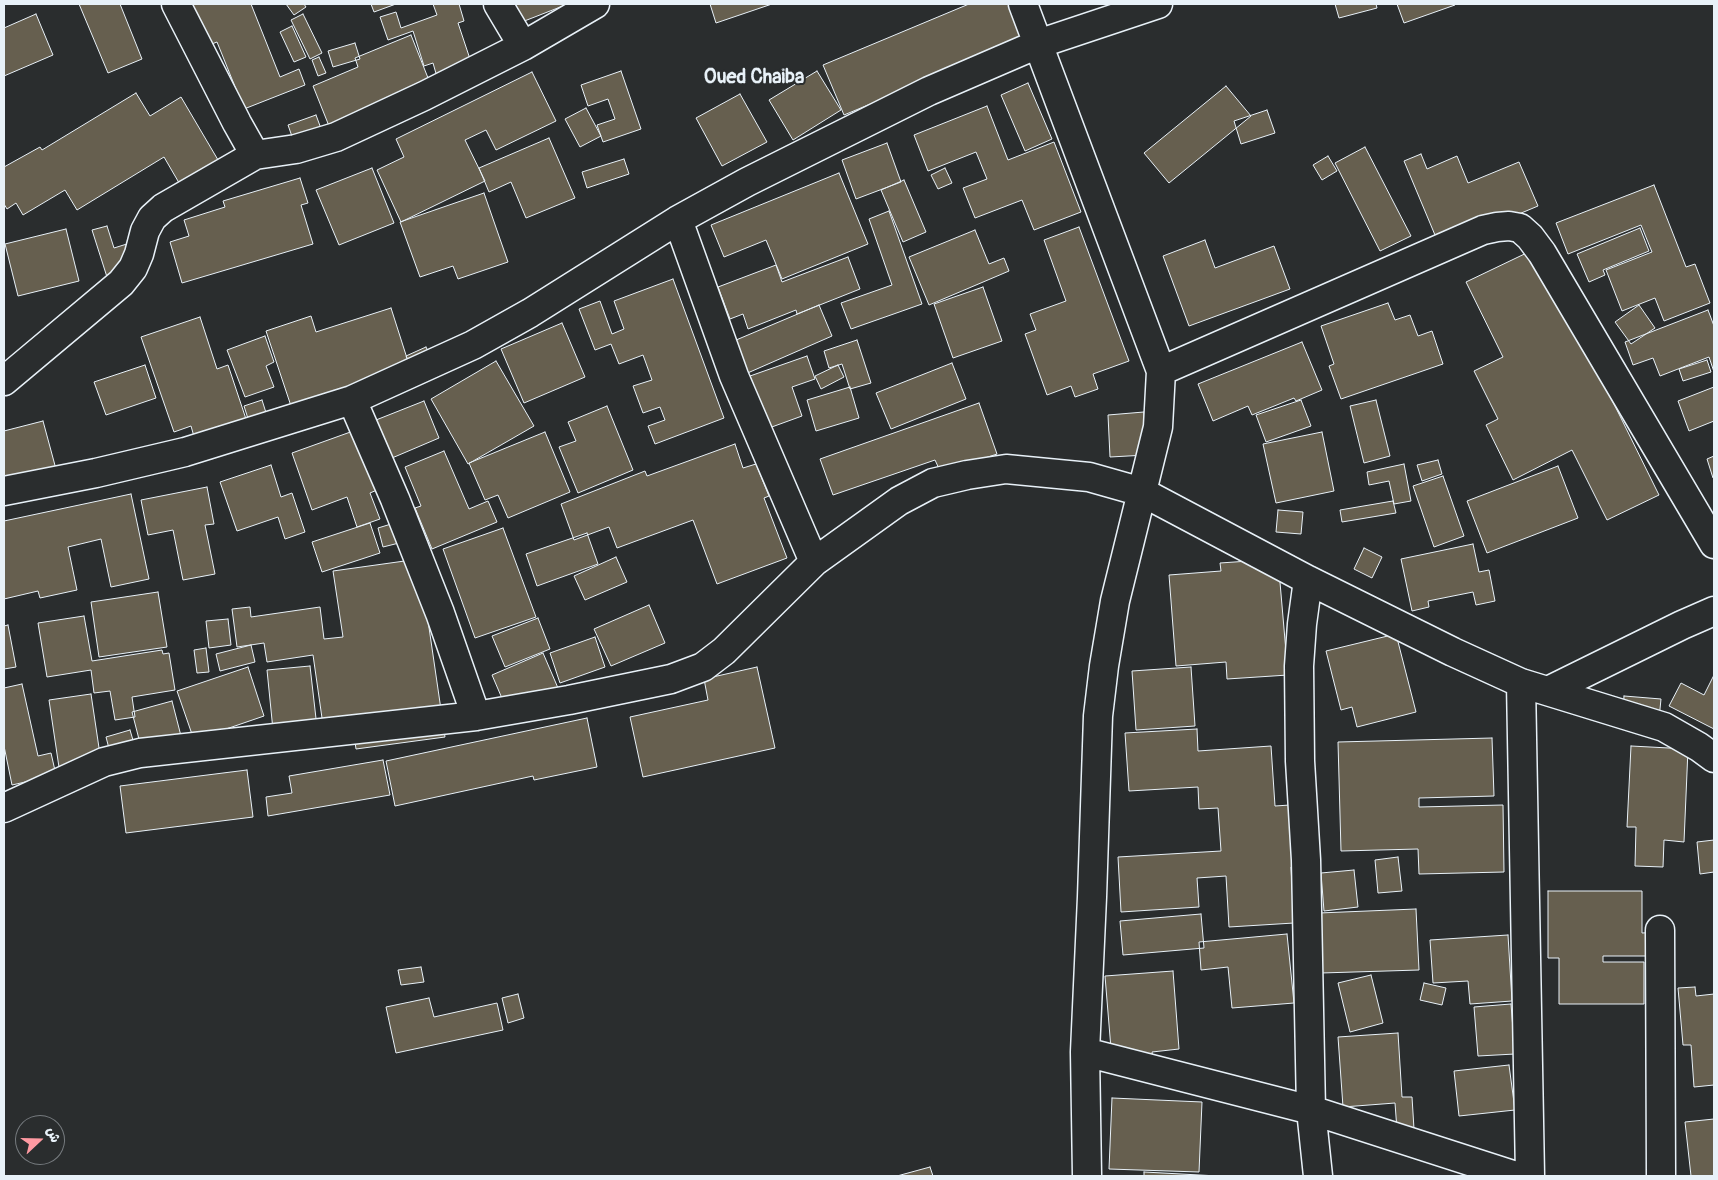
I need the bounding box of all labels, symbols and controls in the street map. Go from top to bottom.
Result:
district label: Oued Chaiba [704,66,804,90]
north arrow [15,1115,65,1165]
text: ش [43,1125,64,1145]

